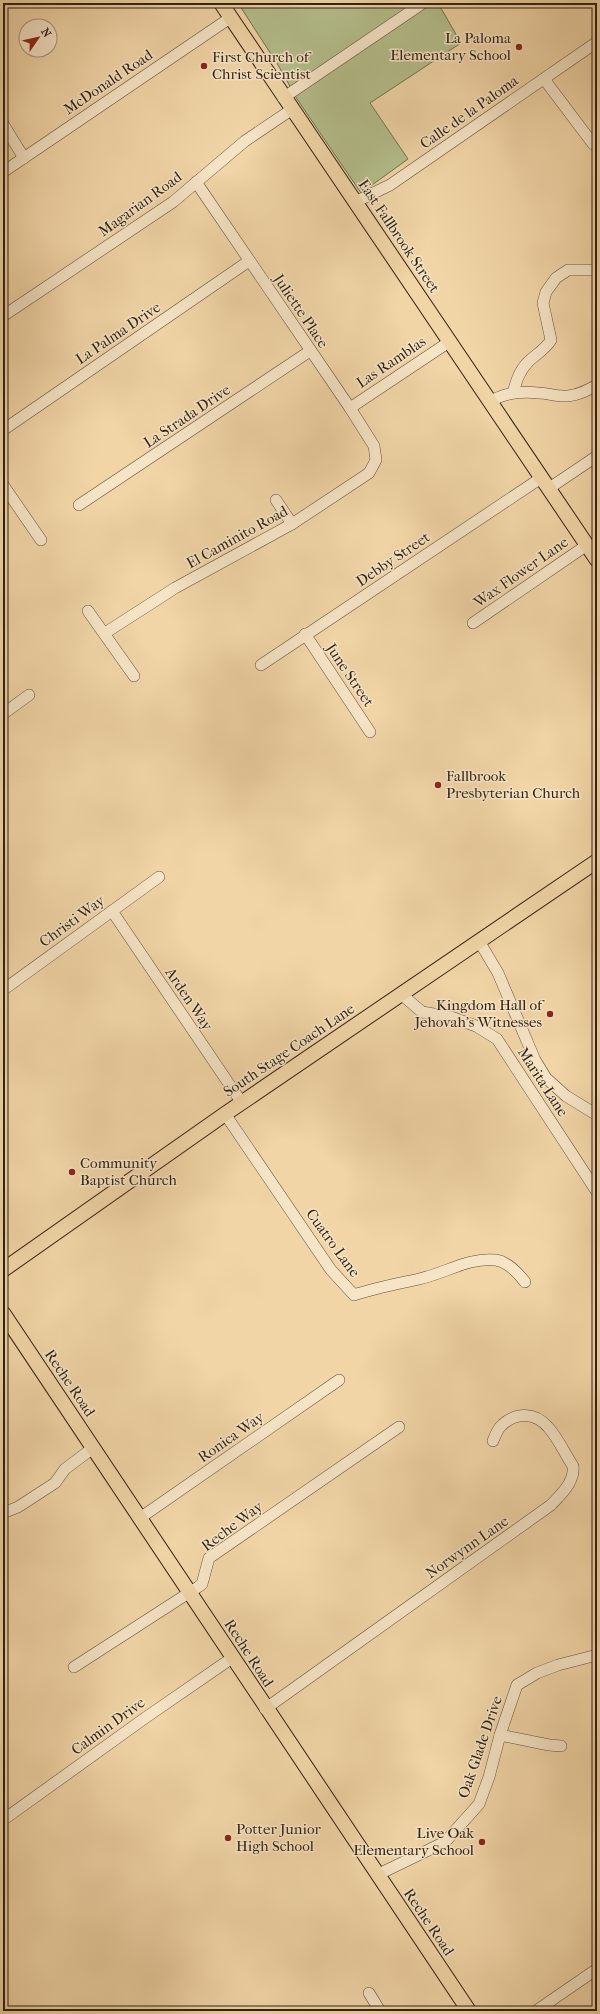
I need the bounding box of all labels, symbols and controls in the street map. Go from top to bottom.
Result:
north arrow [18,18,58,58]
text: N [38,26,54,40]
place label: La Paloma Elementary School [390,29,512,64]
marker: La Paloma Elementary School [514,42,524,52]
street label: McDonald Road [60,45,157,118]
place label: First Church of Christ Scientist [212,48,312,83]
marker: First Church of Christ Scientist [199,61,209,71]
street label: Calle de la Paloma [416,71,522,153]
street label: Magarian Road [95,167,186,240]
street label: East Fallbrook Street [354,176,444,297]
street label: Juliette Place [269,270,333,352]
street label: La Palma Drive [72,298,164,368]
street label: Las Ramblas [353,332,429,392]
street label: La Strada Drive [140,380,234,452]
street label: El Caminito Road [183,501,292,572]
street label: Debby Street [353,527,434,590]
street label: Wax Flower Lane [469,532,572,612]
street label: June Street [322,639,378,711]
place label: Fallbrook Presbyterian Church [446,767,581,802]
marker: Fallbrook Presbyterian Church [433,780,443,790]
street label: Christi Way [36,891,109,951]
street label: Arden Way [161,963,217,1035]
place label: Kingdom Hall of Jehovah's Witnesses [414,996,545,1031]
street label: South Stage Coach Lane [220,999,358,1101]
marker: Kingdom Hall of Jehovah's Witnesses [545,1009,555,1019]
street label: Marita Lane [514,1044,572,1120]
place label: Community Baptist Church [80,1154,177,1189]
marker: Community Baptist Church [67,1167,77,1177]
street label: Cuatro Lane [302,1205,364,1281]
street label: Reche Road [41,1346,99,1421]
street label: Ronica Way [195,1407,268,1466]
street label: Reche Way [198,1497,267,1555]
street label: Norwynn Lane [422,1512,512,1582]
street label: Reche Road [220,1616,278,1691]
street label: Calmin Drive [68,1693,149,1759]
street label: Oak Glade Drive [454,1693,506,1800]
place label: Potter Junior High School [236,1820,321,1855]
place label: Live Oak Elementary School [353,1824,474,1859]
marker: Potter Junior High School [223,1833,233,1843]
marker: Live Oak Elementary School [477,1837,487,1847]
street label: Reche Road [400,1885,458,1960]

